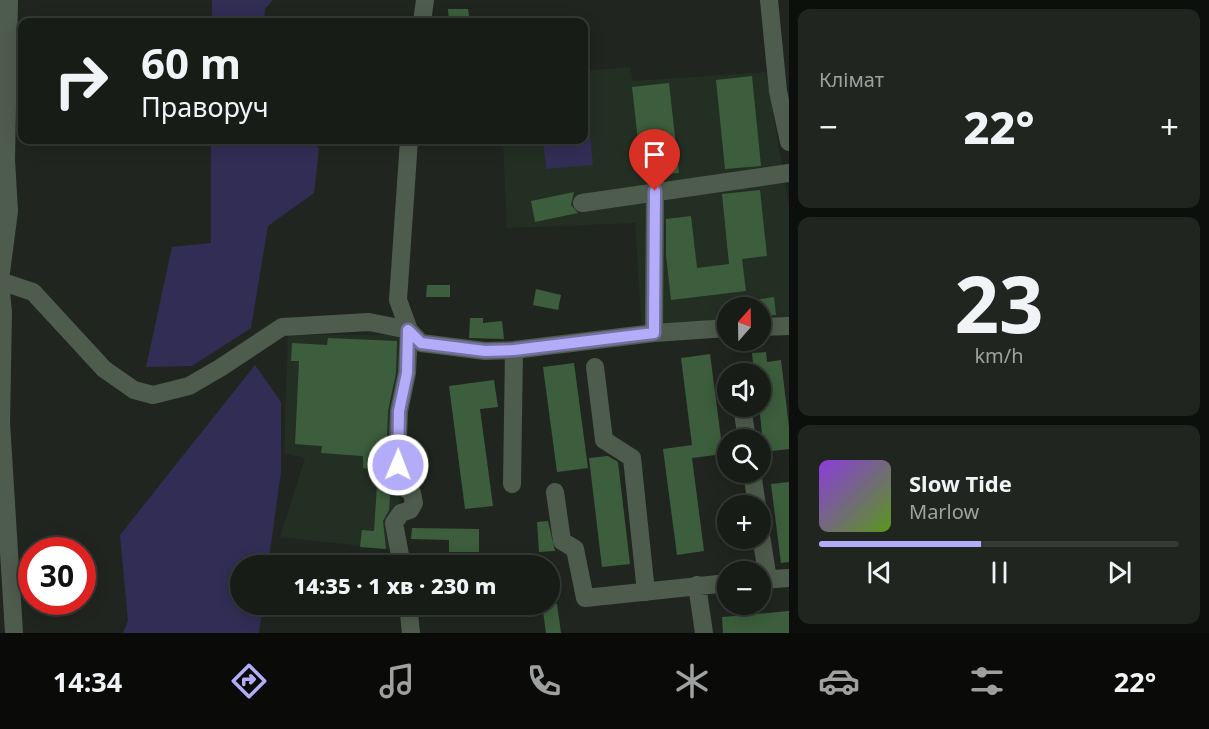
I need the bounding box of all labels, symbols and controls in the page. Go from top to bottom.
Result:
text: 60 m [141,34,241,91]
icon: right [42,42,120,120]
text: Клімат [819,66,884,93]
text: Праворуч [141,88,269,125]
text: 22° [963,96,1035,157]
text: − [819,104,838,149]
text: + [1160,104,1179,149]
pin [629,129,680,191]
icon: arrive [638,138,671,171]
text: 23 [954,250,1044,356]
north arrow [717,297,771,351]
map controls [717,297,771,615]
text: km/h [974,342,1024,369]
button: sound [717,363,771,417]
button: search [717,429,771,483]
position arrow [366,433,430,497]
text: Slow Tide [909,468,1012,498]
button: + [717,495,771,549]
text: Marlow [909,498,979,525]
speed limit sign: 30 [18,537,96,615]
icon: previous [863,556,896,589]
icon: pause [983,556,1016,589]
icon: next [1103,556,1136,589]
button: − [717,561,771,615]
text: 14:35 · 1 хв · 230 m [294,570,497,600]
icon: directions [228,660,270,702]
icon: music [376,660,418,702]
icon: phone [523,660,565,702]
icon: climate [671,660,713,702]
icon: car [818,660,860,702]
icon: filters [966,660,1008,702]
text: 14:34 [53,663,122,700]
text: 22° [1114,663,1156,700]

